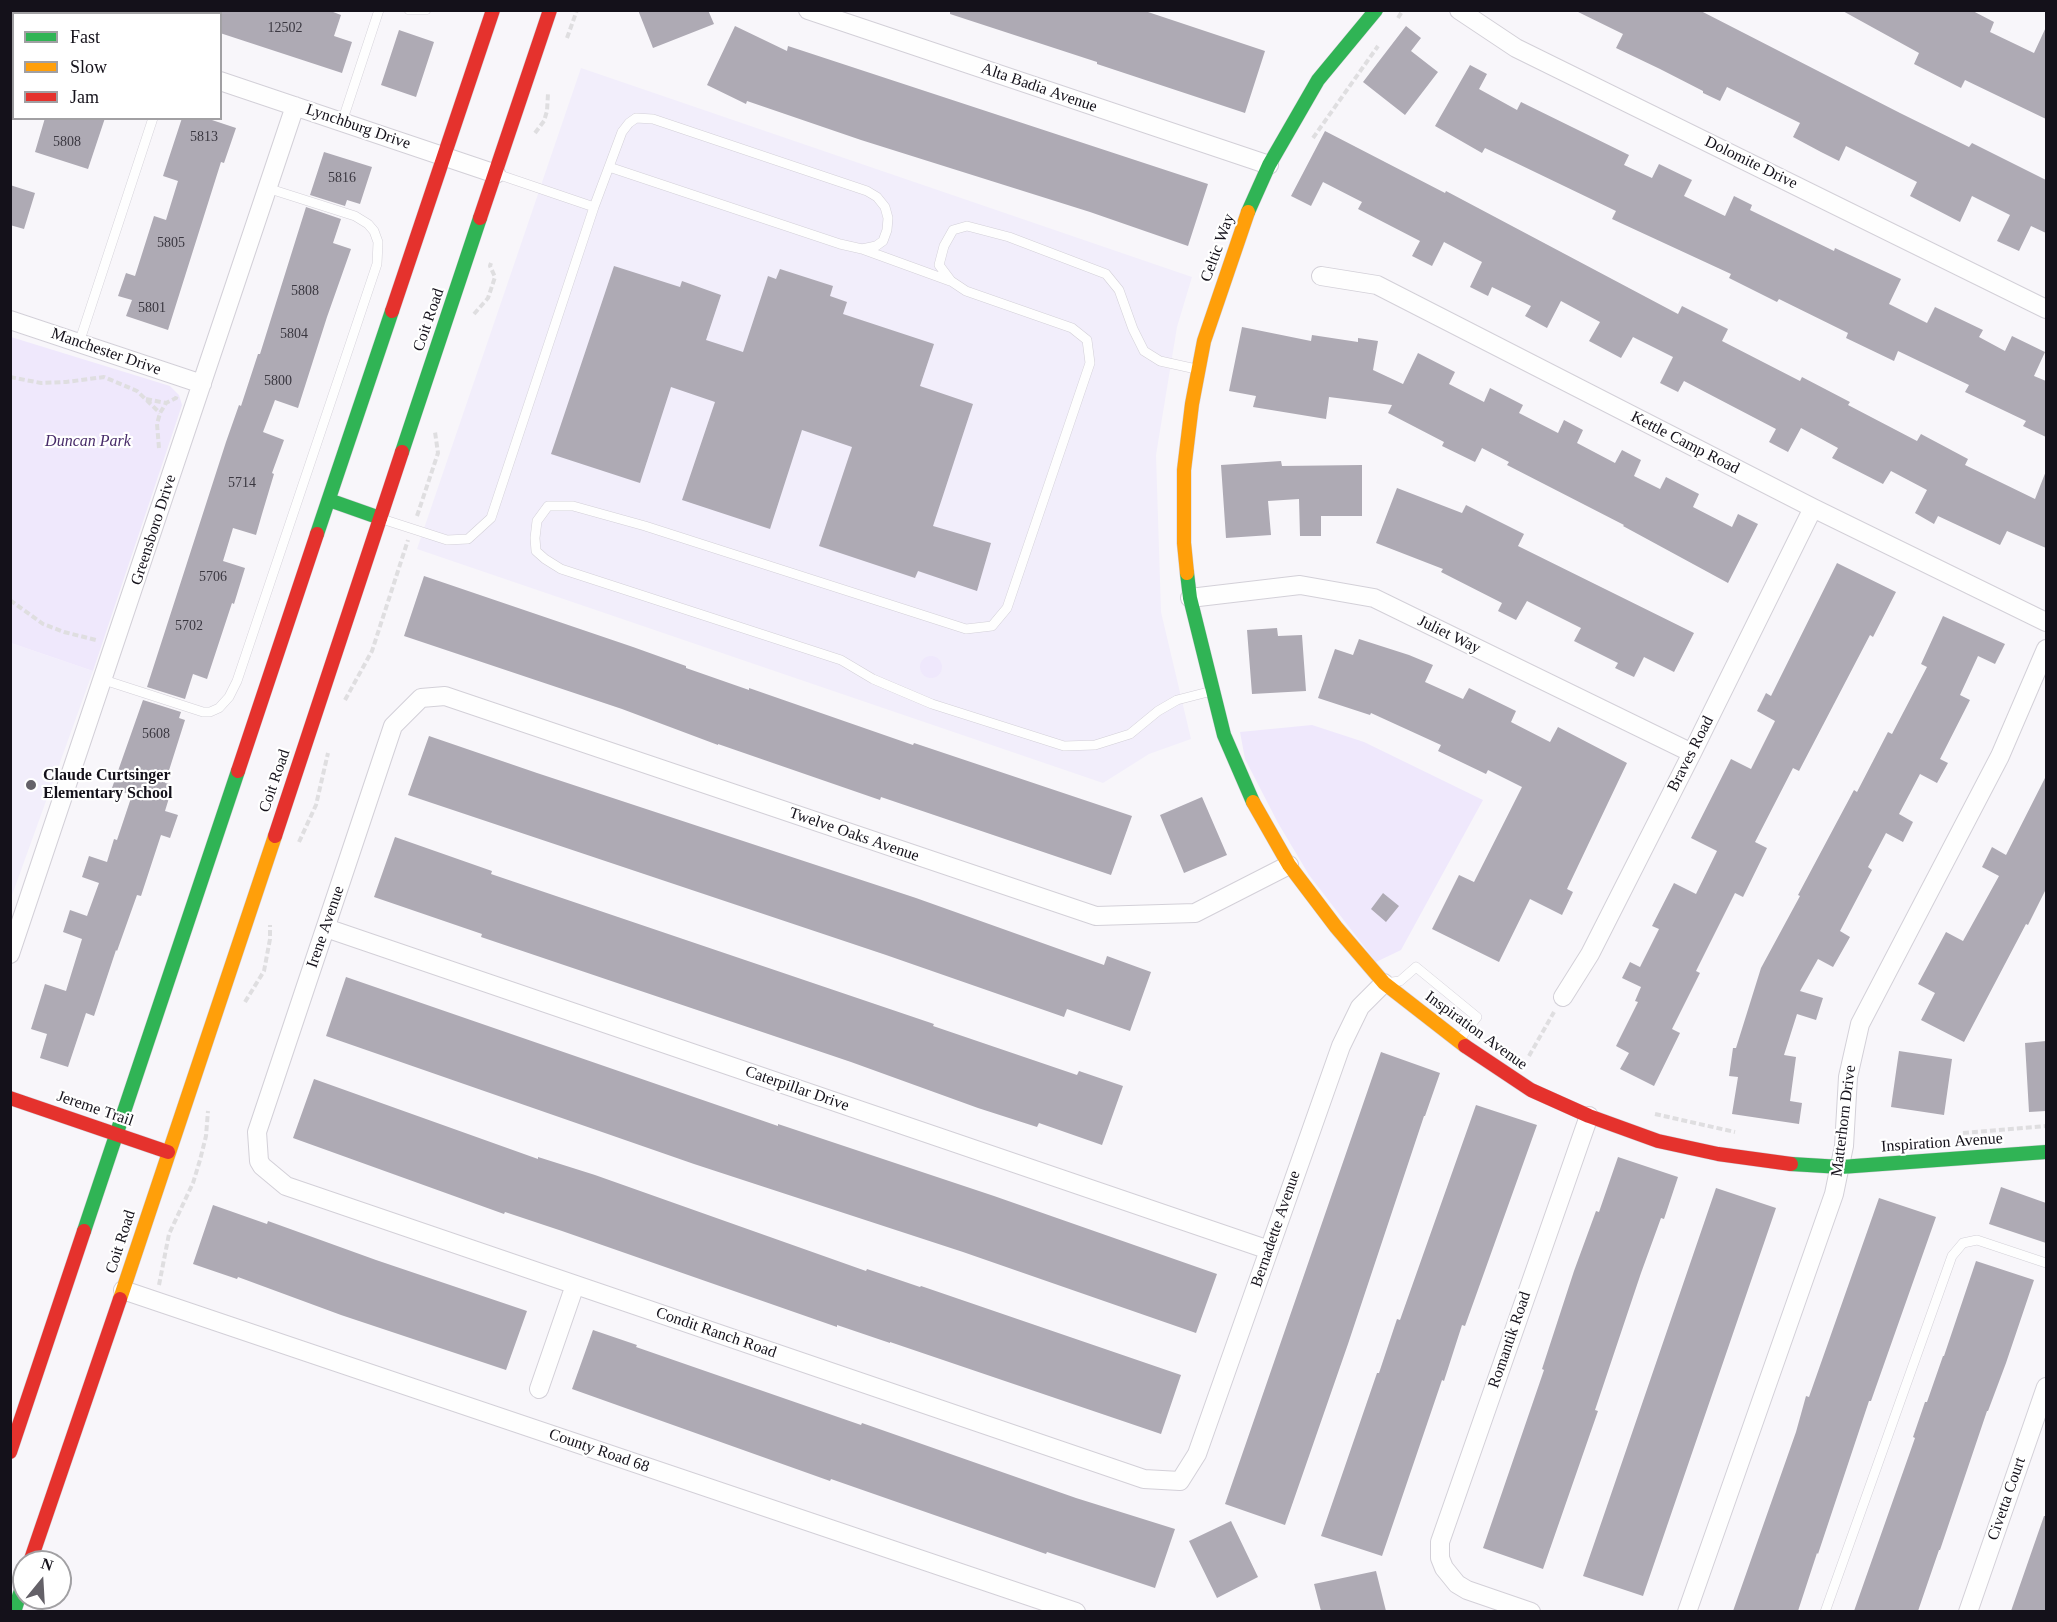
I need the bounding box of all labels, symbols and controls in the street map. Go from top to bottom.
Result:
legend [12,12,222,120]
house number: 12502 [268,20,302,36]
text: Fast [70,27,100,47]
text: Slow [70,57,107,77]
street label: Alta Badia Avenue [978,59,1100,117]
text: Jam [70,87,99,107]
street label: Lynchburg Drive [303,100,413,154]
house number: 5813 [190,129,218,145]
street label: Dolomite Drive [1701,132,1801,194]
house number: 5808 [53,134,81,150]
house number: 5816 [328,170,356,186]
street label: Celtic Way [1197,211,1239,285]
house number: 5805 [157,235,185,251]
house number: 5808 [291,283,319,299]
street label: Coit Road [409,286,449,354]
house number: 5801 [138,300,166,316]
street label: Manchester Drive [48,324,164,380]
house number: 5804 [280,326,308,342]
house number: 5800 [264,373,292,389]
street label: Kettle Camp Road [1628,407,1742,479]
park label: Duncan Park [45,432,131,452]
street label: Greensboro Drive [127,472,181,588]
house number: 5714 [228,475,256,491]
house number: 5706 [199,569,227,585]
street label: Juliet Way [1414,612,1484,658]
house number: 5702 [175,618,203,634]
street label: Braves Road [1664,713,1718,795]
house number: 5608 [142,726,170,742]
street label: Coit Road [255,747,295,815]
place label: Claude Curtsinger Elementary School [43,766,172,804]
marker: Claude Curtsinger Elementary School [24,778,38,792]
street label: Twelve Oaks Avenue [786,804,922,866]
street label: Irene Avenue [303,883,349,971]
street label: Inspiration Avenue [1421,987,1531,1075]
street label: Caterpillar Drive [742,1062,852,1116]
street label: Matterhorn Drive [1828,1064,1860,1178]
street label: Jereme Trail [54,1087,136,1131]
street label: Inspiration Avenue [1881,1129,2003,1157]
street label: Bernadette Avenue [1247,1168,1305,1290]
street label: Coit Road [102,1208,140,1276]
street label: Romantik Road [1485,1289,1535,1391]
street label: Condit Ranch Road [653,1303,779,1363]
street label: County Road 68 [546,1425,652,1477]
street label: Civetta Court [1984,1455,2030,1543]
north arrow [12,1550,72,1610]
text: N [39,1554,55,1574]

